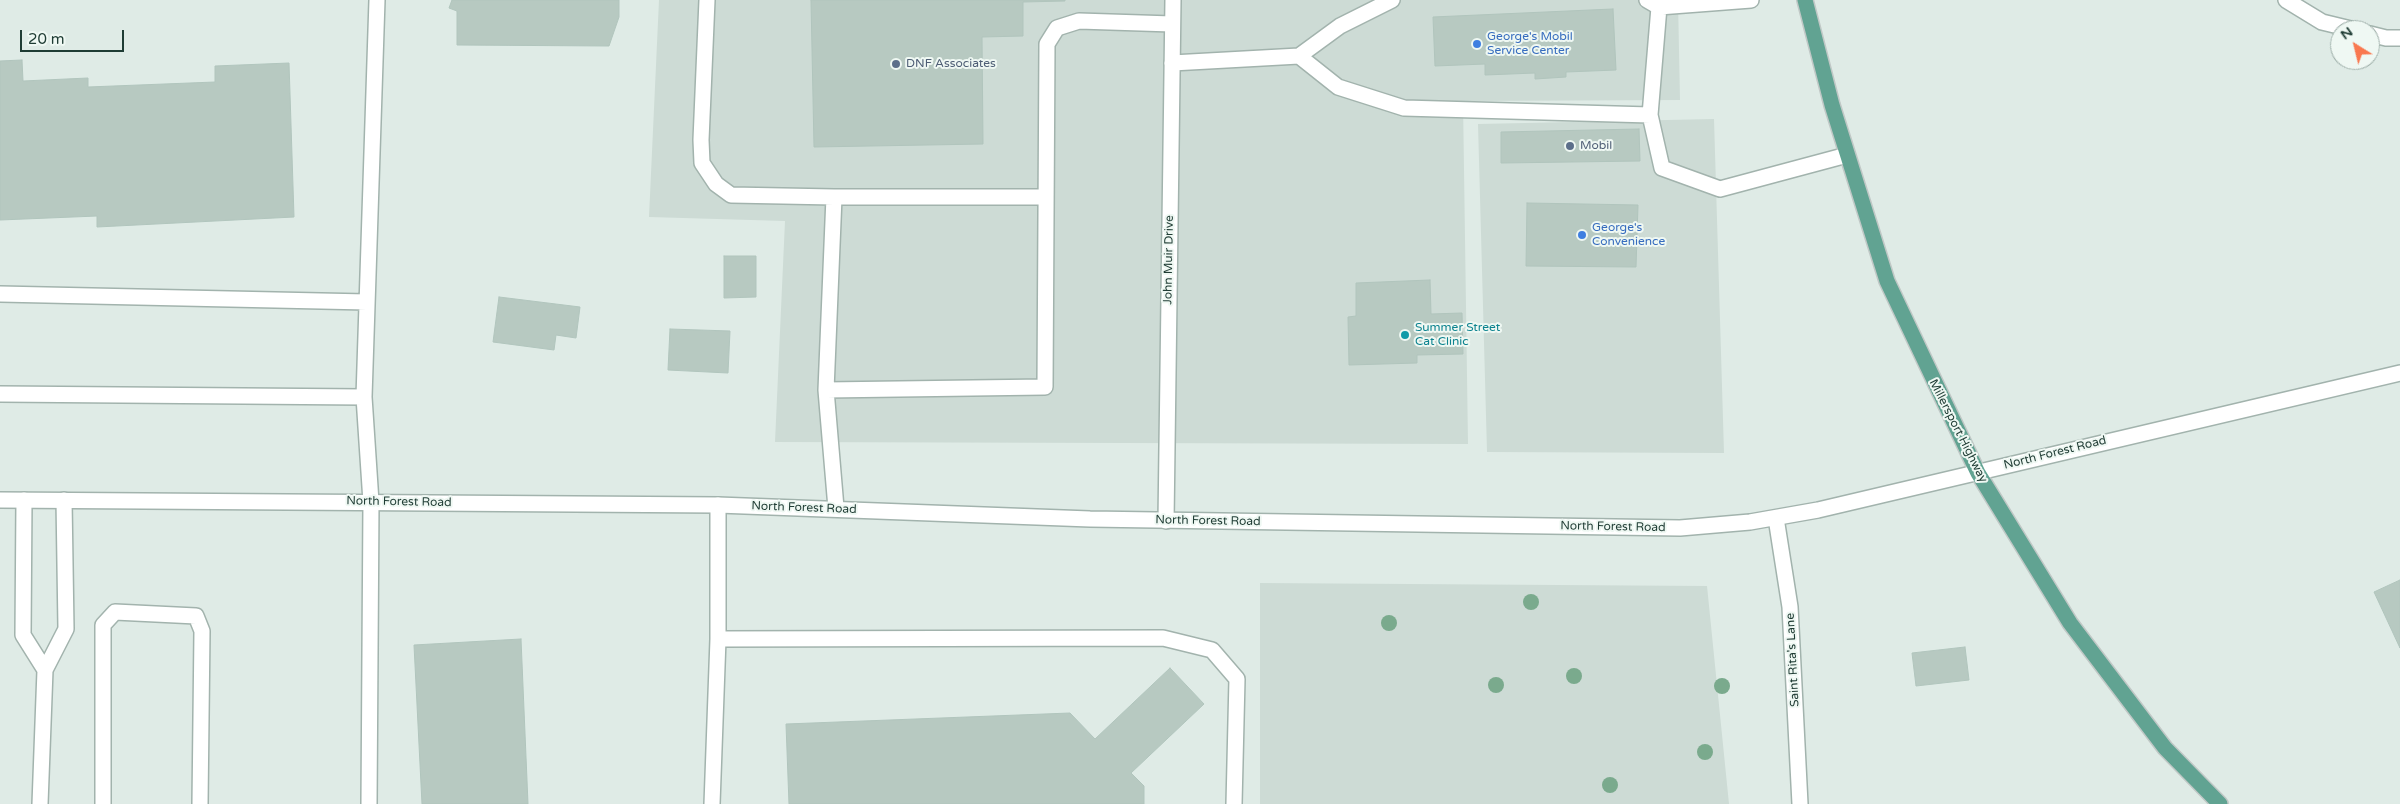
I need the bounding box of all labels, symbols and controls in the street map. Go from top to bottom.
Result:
scale bar [22,20,126,52]
north arrow [2330,20,2380,70]
text: N [2337,23,2356,43]
text: 20 m [28,30,65,48]
place label: George's Mobil Service Center [1487,30,1573,58]
marker: George's Mobil Service Center [1471,38,1483,50]
place label: DNF Associates [906,57,996,71]
marker: DNF Associates [890,58,902,70]
place label: Mobil [1580,139,1612,153]
marker: Mobil [1564,140,1576,152]
street label: John Muir Drive [1161,215,1177,305]
place label: George's Convenience [1592,221,1665,249]
marker: George's Convenience [1576,229,1588,241]
place label: Summer Street Cat Clinic [1415,321,1500,349]
marker: Summer Street Cat Clinic [1399,329,1411,341]
street label: Millersport Highway [1926,377,1990,485]
street label: North Forest Road [2002,433,2108,473]
street label: North Forest Road [346,494,452,510]
street label: North Forest Road [751,499,857,517]
street label: North Forest Road [1155,513,1261,529]
street label: North Forest Road [1560,519,1666,535]
street label: Saint Rita's Lane [1783,613,1803,707]

